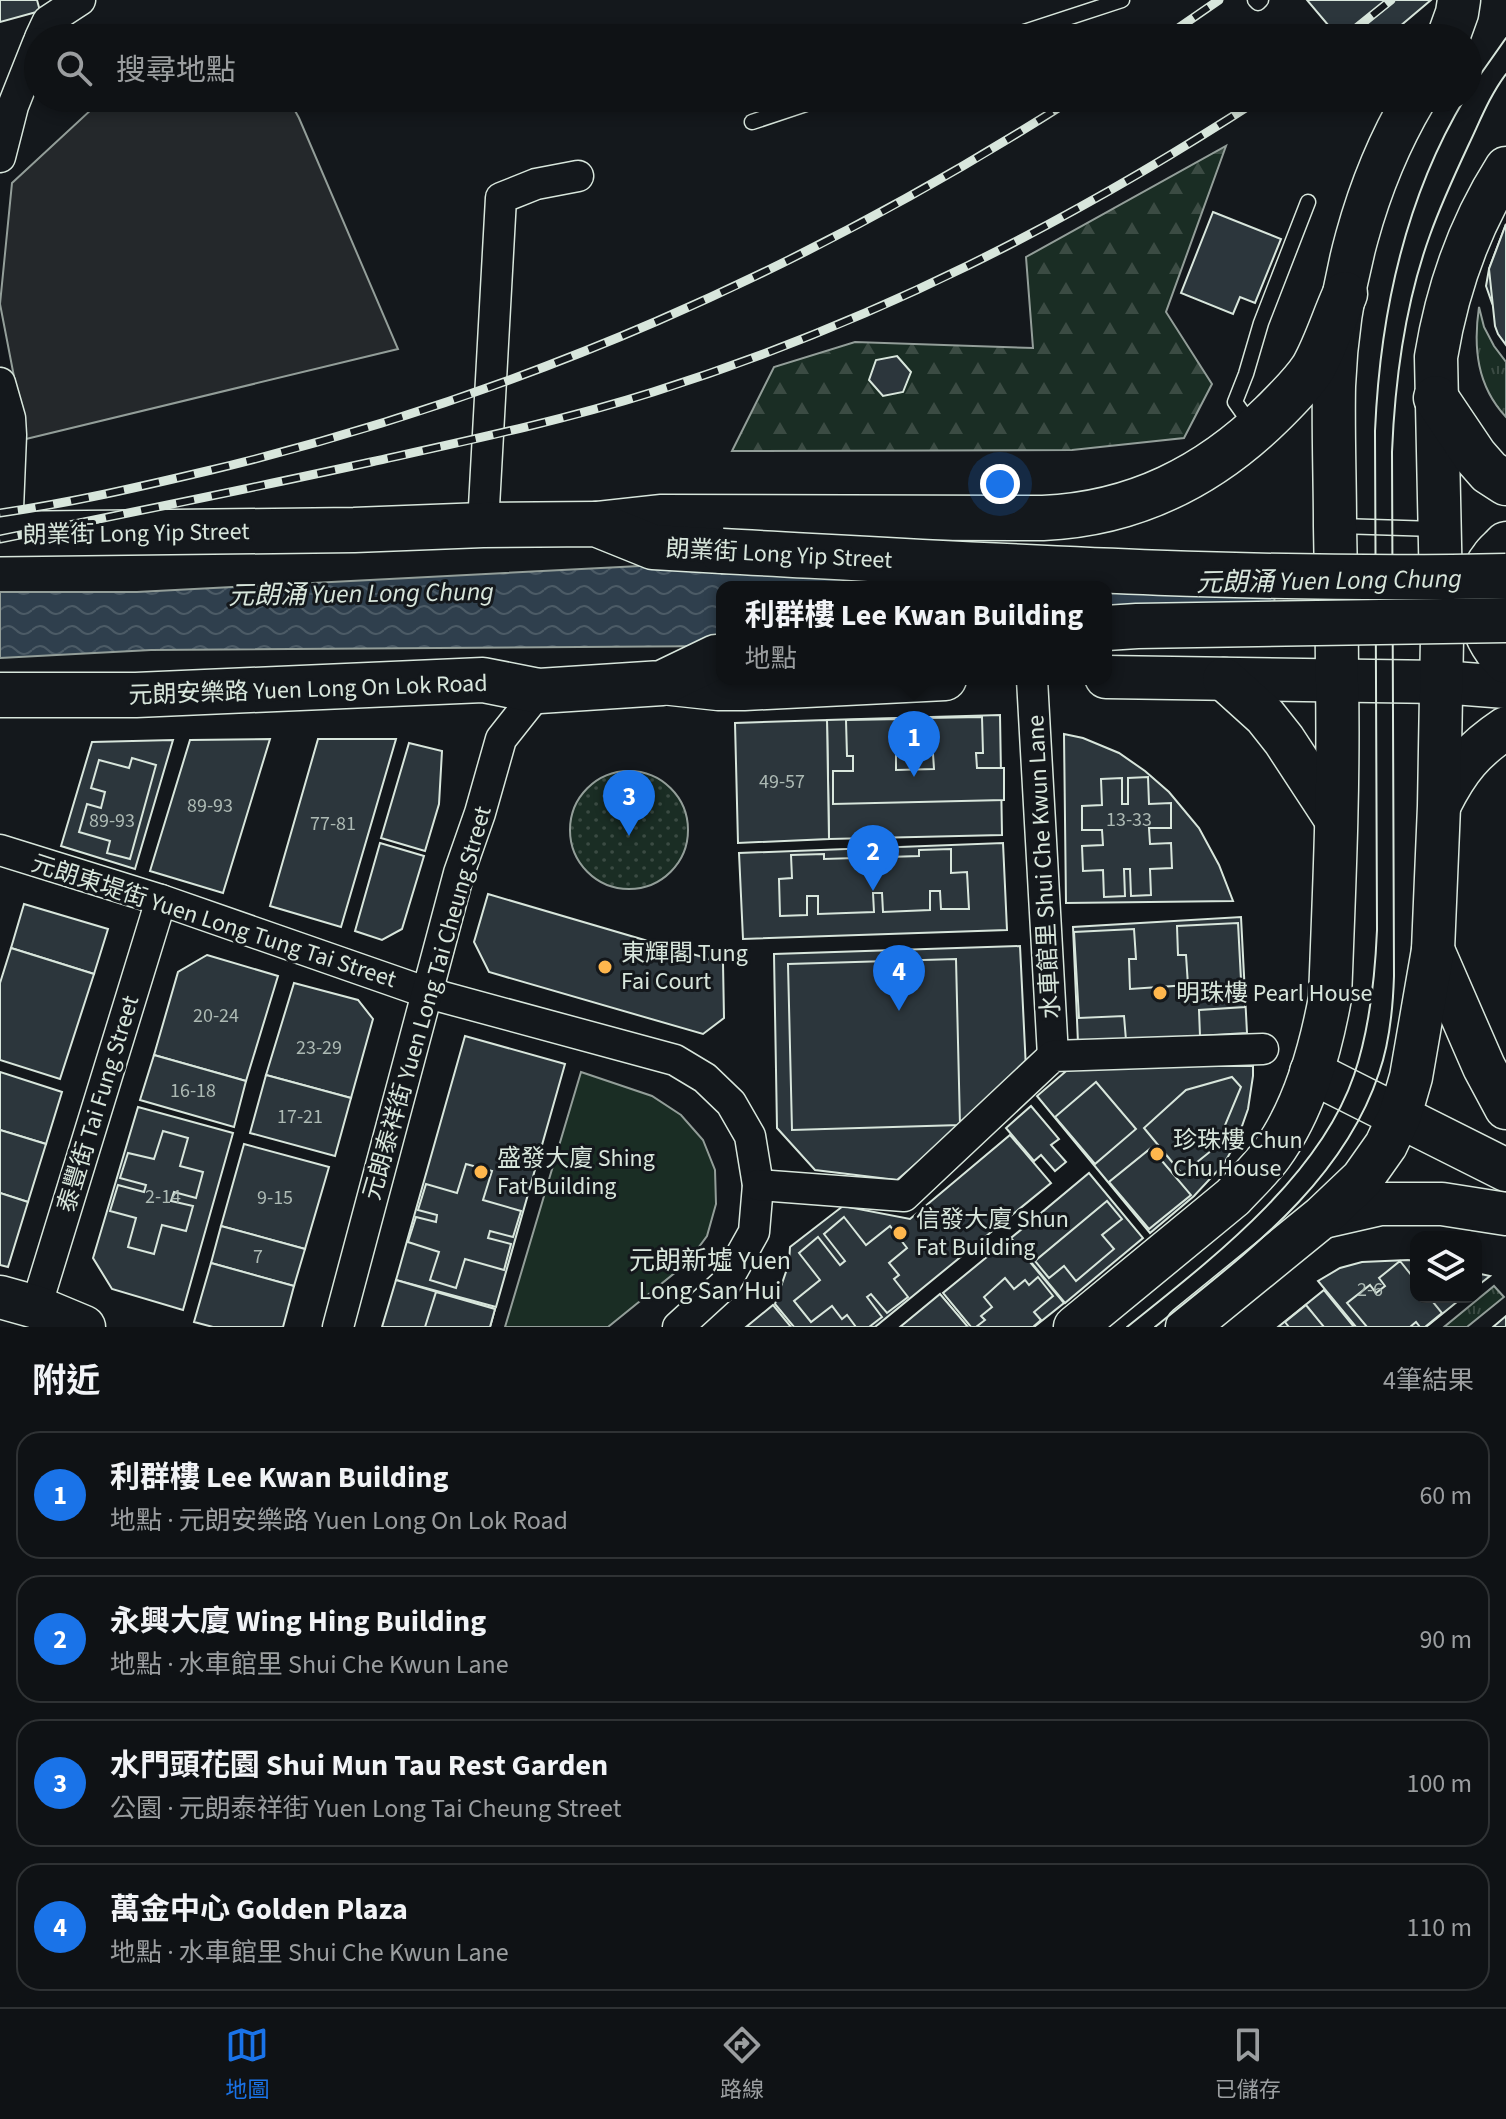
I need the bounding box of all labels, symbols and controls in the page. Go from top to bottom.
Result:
search box [24,24,1482,112]
icon: search [52,46,96,90]
text: 搜尋地點 [116,49,236,92]
your location [980,464,1020,504]
street label: 朗業街 Long Yip Street [22,514,250,553]
street label: 朗業街 Long Yip Street [665,531,893,578]
water label: 元朗涌 Yuen Long Chung [1196,560,1462,601]
water label: 元朗涌 Yuen Long Chung [228,573,494,614]
popup [716,581,1112,685]
text: 利群樓 Lee Kwan Building [745,594,1083,637]
text: 地點 [745,640,797,677]
street label: 元朗安樂路 Yuen Long On Lok Road [128,666,488,713]
pin: 1 [888,711,940,777]
street label: 水車館里 Shui Che Kwun Lane [1018,714,1069,1020]
house number: 49-57 [759,768,805,796]
pin: 3 [603,770,655,836]
house number: 89-93 [187,792,233,820]
street label: 元朗泰祥街 Yuen Long Tai Cheung Street [354,802,501,1204]
house number: 13-33 [1106,806,1152,834]
house number: 89-93 [89,807,135,835]
house number: 77-81 [310,810,356,838]
pin: 2 [847,825,899,891]
street label: 元朗東堤街 Yuen Long Tung Tai Street [27,846,401,997]
place label: 東輝閣 Tung Fai Court [621,936,748,999]
pin: 4 [873,945,925,1011]
marker: 東輝閣 Tung Fai Court [596,958,614,976]
place label: 明珠樓 Pearl House [1176,976,1372,1011]
marker: 明珠樓 Pearl House [1151,984,1169,1002]
street label: 泰豐街 Tai Fung Street [49,991,148,1217]
house number: 20-24 [193,1002,239,1030]
house number: 23-29 [296,1034,342,1062]
house number: 16-18 [170,1077,216,1105]
house number: 17-21 [277,1103,323,1131]
place label: 珍珠樓 Chun Chu House [1173,1123,1303,1186]
place label: 盛發大廈 Shing Fat Building [497,1141,655,1204]
marker: 珍珠樓 Chun Chu House [1148,1145,1166,1163]
marker: 盛發大廈 Shing Fat Building [472,1163,490,1181]
house number: 2-14 [145,1183,181,1211]
house number: 9-15 [257,1184,293,1212]
place label: 信發大廈 Shun Fat Building [916,1202,1069,1265]
marker: 信發大廈 Shun Fat Building [891,1224,909,1242]
map controls [1410,1231,1482,1303]
button: layers [1410,1231,1482,1303]
district label: 元朗新墟 Yuen Long San Hui [629,1242,791,1309]
house number: 7 [253,1243,263,1271]
house number: 2-6 [1357,1276,1383,1304]
text: 附近 [32,1357,100,1406]
text: 4筆結果 [1383,1362,1474,1399]
text: 利群樓 Lee Kwan Building [110,1456,448,1499]
text: 1 [53,1477,67,1514]
text: 60 m [1419,1477,1472,1514]
text: 地點 · 元朗安樂路 Yuen Long On Lok Road [110,1502,568,1539]
text: 永興大廈 Wing Hing Building [110,1600,486,1643]
text: 2 [53,1621,67,1658]
text: 90 m [1419,1621,1472,1658]
text: 地點 · 水車館里 Shui Che Kwun Lane [110,1646,509,1683]
text: 水門頭花園 Shui Mun Tau Rest Garden [110,1744,608,1787]
text: 3 [53,1765,67,1802]
text: 100 m [1406,1765,1472,1802]
text: 公園 · 元朗泰祥街 Yuen Long Tai Cheung Street [110,1790,621,1827]
text: 萬金中心 Golden Plaza [110,1888,408,1931]
text: 4 [53,1909,67,1946]
text: 110 m [1406,1909,1472,1946]
text: 地點 · 水車館里 Shui Che Kwun Lane [110,1934,509,1971]
tab: 地圖 [225,2023,269,2106]
tab: 路線 [720,2023,764,2106]
tab: 已儲存 [1215,2023,1281,2106]

